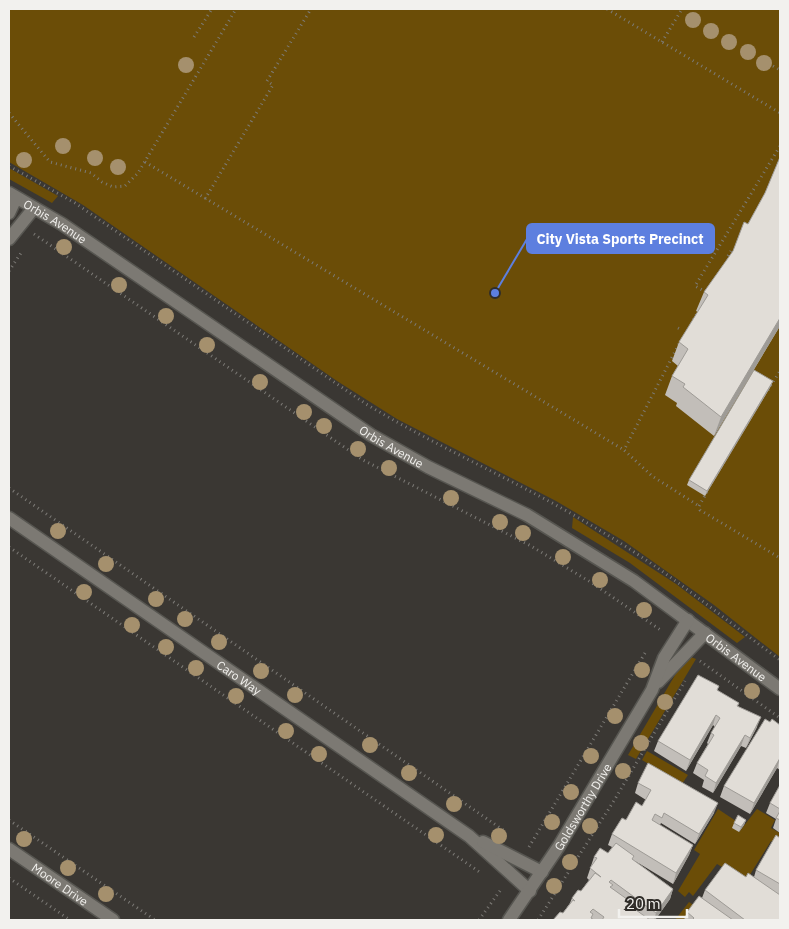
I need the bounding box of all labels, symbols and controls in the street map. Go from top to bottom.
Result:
street label: Orbis Avenue [21,196,90,246]
callout: City Vista Sports Precinct [527,224,714,253]
text: City Vista Sports Precinct [536,230,704,248]
street label: Orbis Avenue [357,422,427,471]
street label: Orbis Avenue [703,629,770,684]
street label: Caro Way [214,657,264,698]
street label: Goldsworthy Drive [551,760,614,853]
street label: Moore Drive [29,859,92,909]
scale bar [619,886,686,918]
text: 20 m [626,894,661,913]

